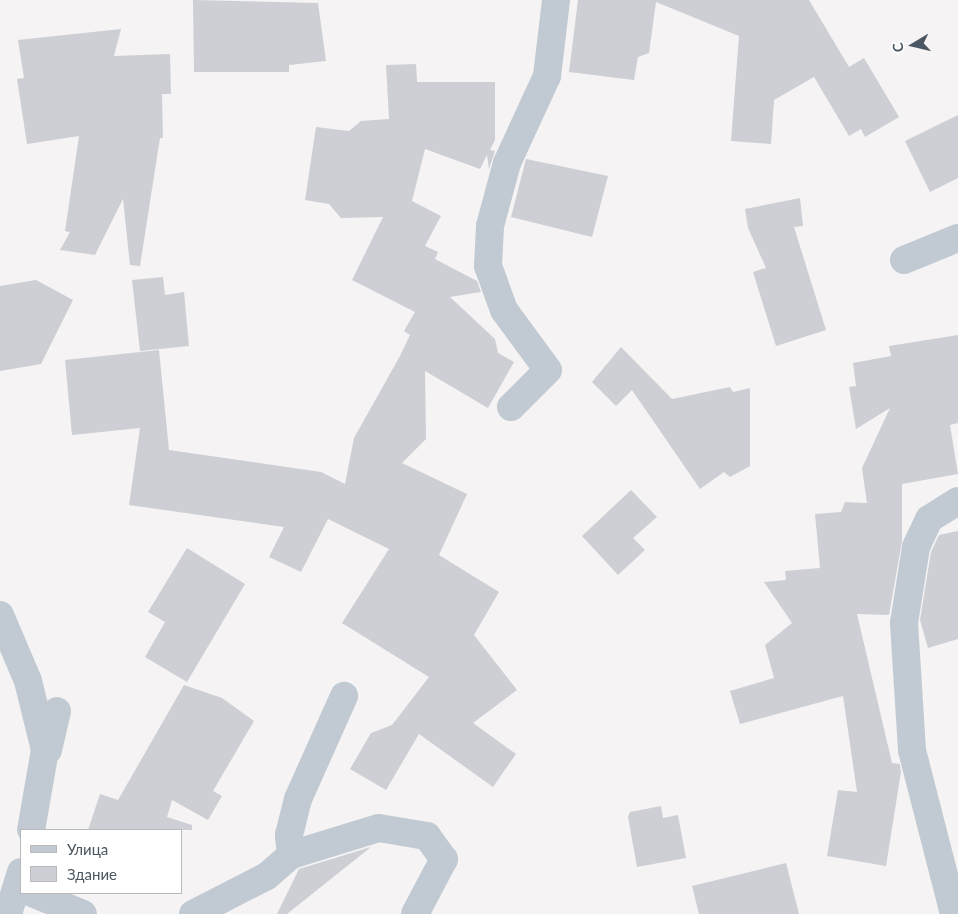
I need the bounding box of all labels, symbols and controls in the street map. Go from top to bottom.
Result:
north arrow [888,20,938,70]
text: С [889,42,907,53]
legend [20,829,182,894]
text: Улица [67,840,108,858]
text: Здание [67,865,117,883]

